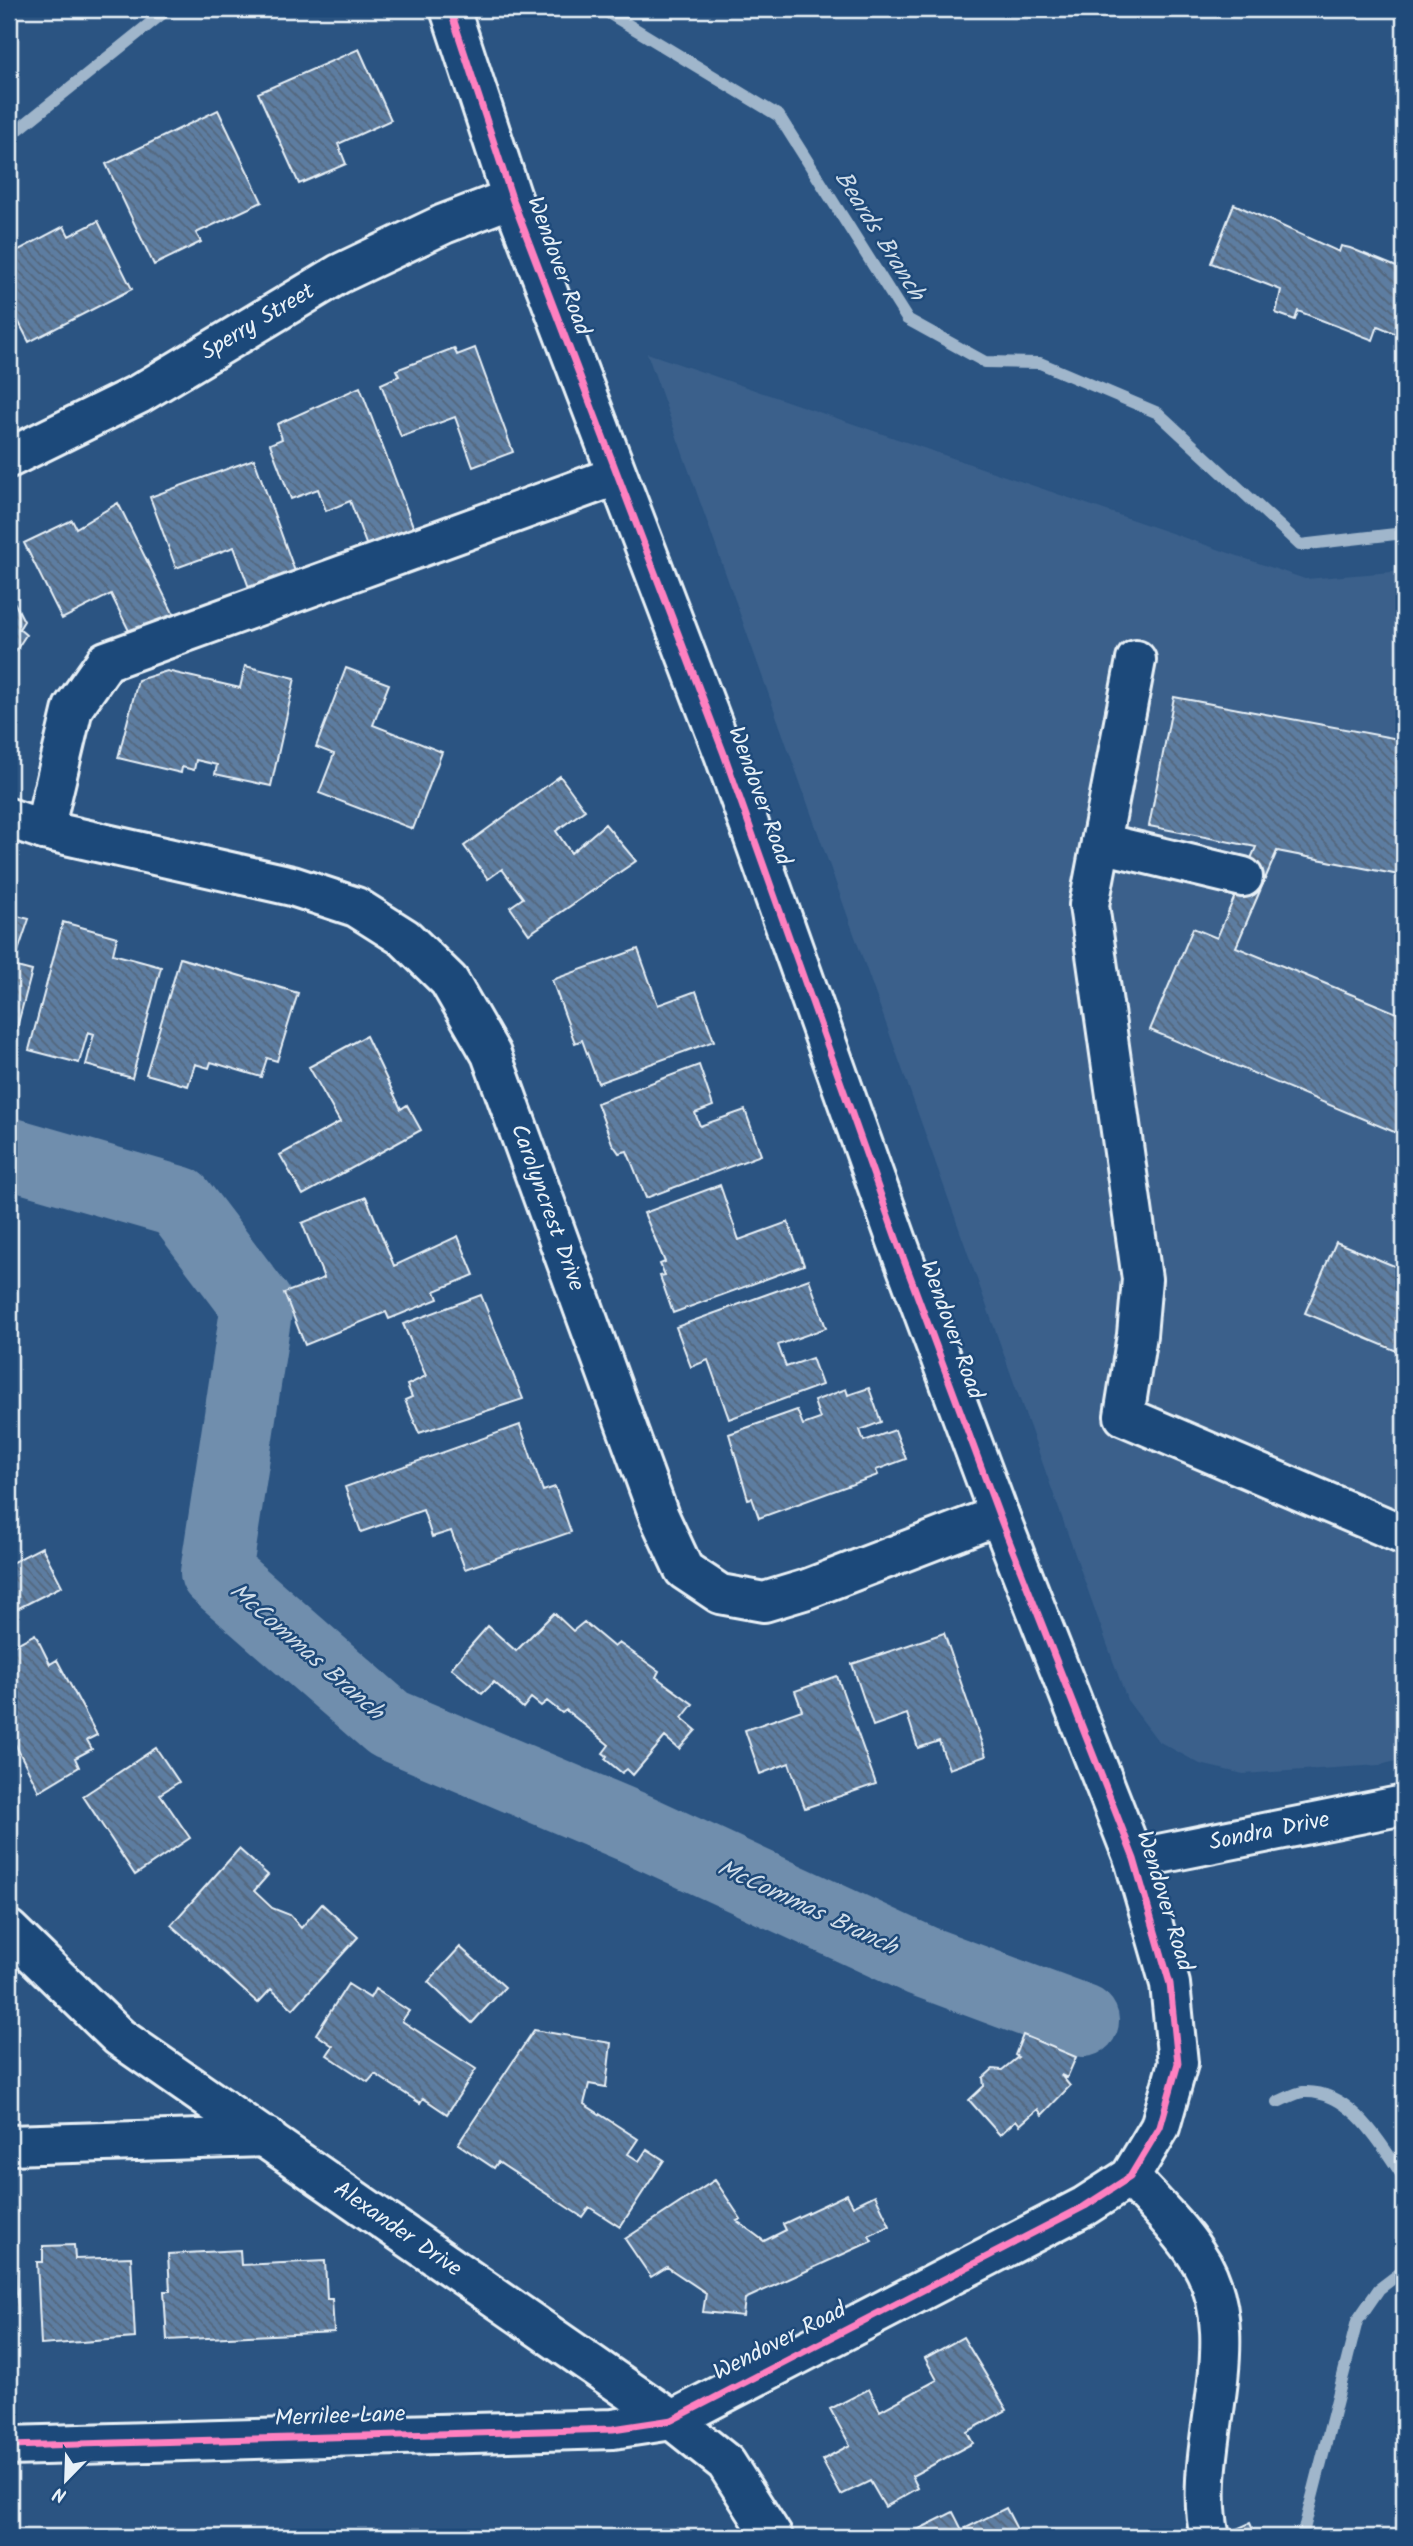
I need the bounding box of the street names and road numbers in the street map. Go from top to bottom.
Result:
street label: Wendover Road [516,191,600,341]
street label: Sperry Street [194,274,323,371]
street label: Wendover Road [717,721,801,871]
street label: Carolyncrest Drive [500,1119,594,1296]
street label: Wendover Road [909,1255,993,1405]
street label: Sondra Drive [1206,1802,1333,1862]
street label: Wendover Road [1126,1826,1203,1976]
street label: Alexander Drive [326,2172,469,2287]
street label: Wendover Road [707,2293,853,2391]
street label: Merrilee Lane [274,2397,406,2437]

